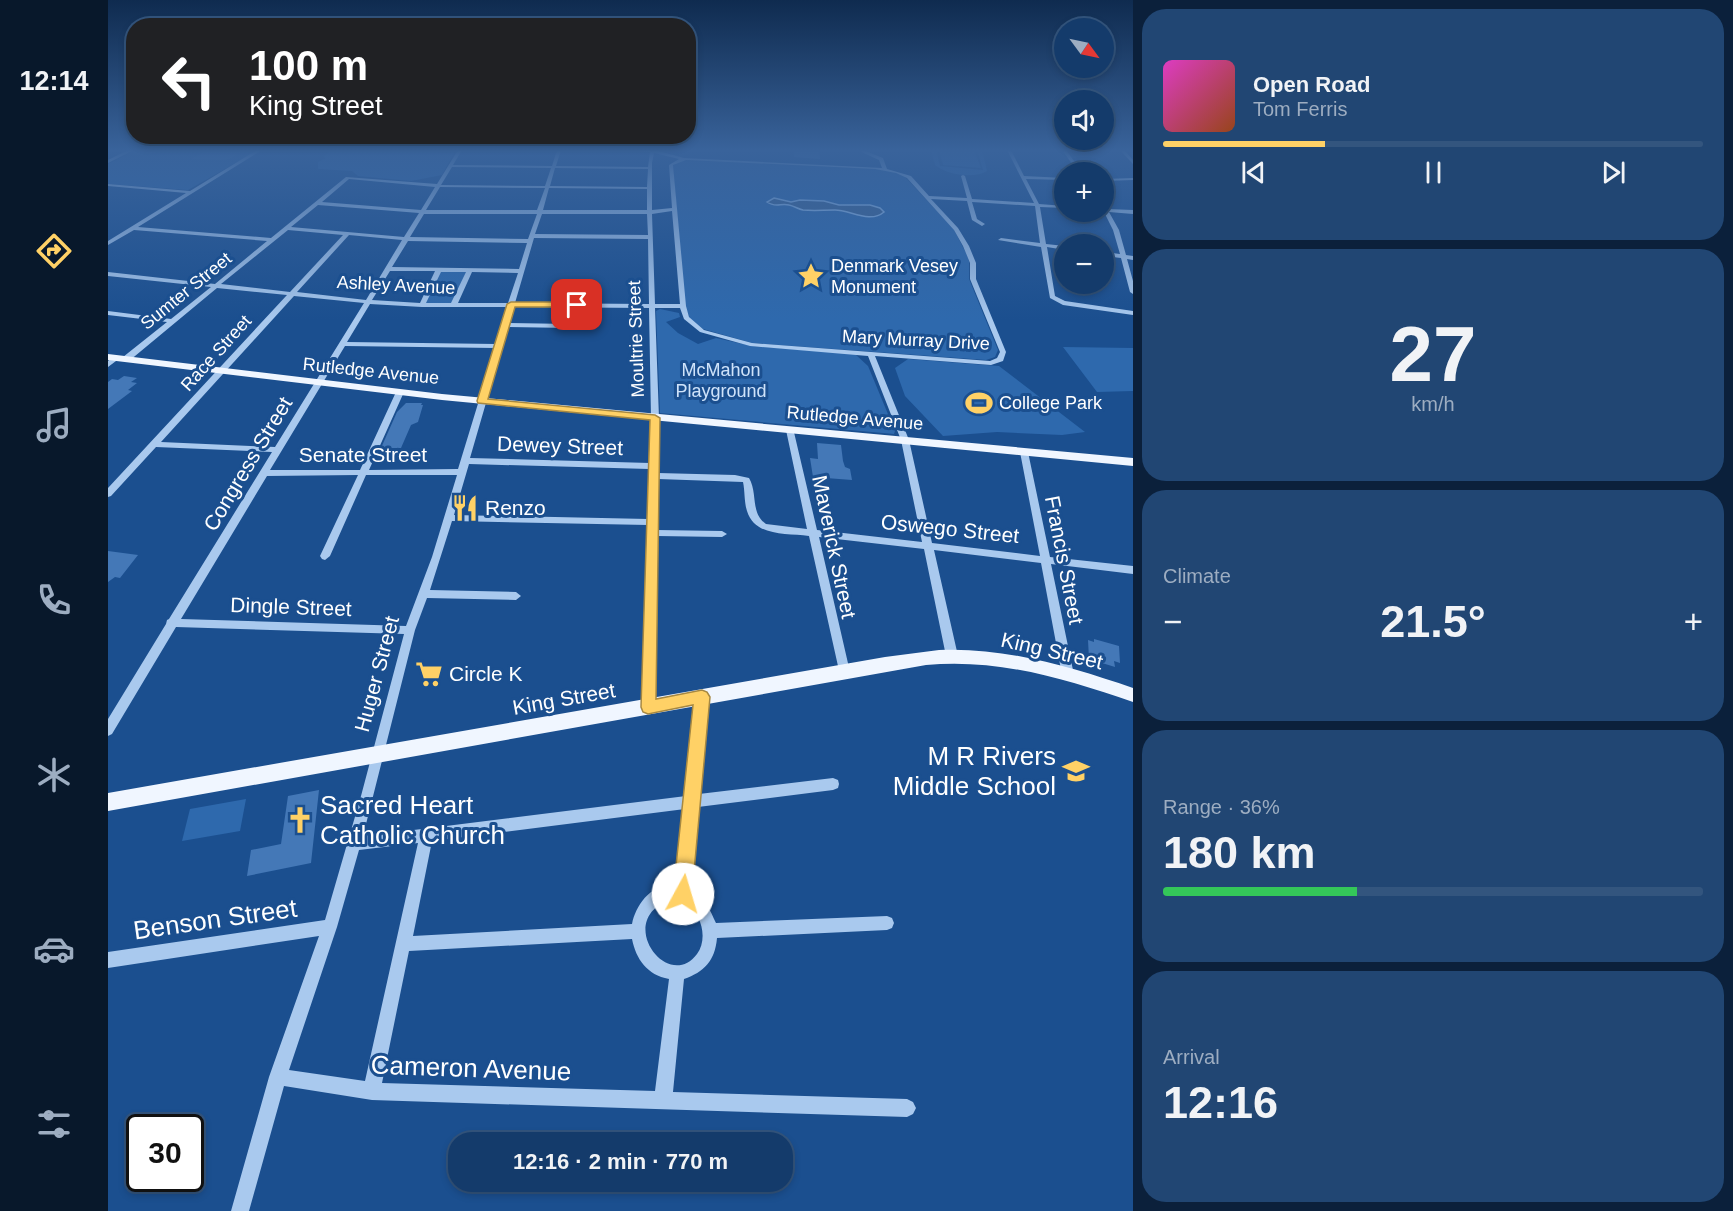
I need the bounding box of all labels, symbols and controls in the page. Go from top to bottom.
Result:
north arrow [1054,18,1114,78]
map controls [1054,18,1114,294]
icon: left [150,42,228,120]
text: 100 m [249,42,368,89]
text: 12:14 [19,66,89,96]
text: Open Road [1253,72,1370,97]
button: sound [1054,90,1114,150]
text: King Street [249,91,383,121]
text: Tom Ferris [1253,98,1347,120]
icon: previous [1237,156,1270,189]
icon: pause [1417,156,1450,189]
icon: next [1597,156,1630,189]
button: + [1054,162,1114,222]
icon: directions [33,230,75,272]
button: − [1054,234,1114,294]
street label: Sumter Street [137,248,235,334]
place label: Denmark Vesey Monument [831,256,958,297]
place icon: Denmark Vesey Monument [796,261,826,291]
street label: Ashley Avenue [336,272,456,298]
pin [551,279,602,330]
street label: Moultrie Street [624,280,648,398]
icon: arrive [560,288,593,321]
text: 27 [1390,310,1476,398]
street label: Race Street [177,311,255,395]
street label: Mary Murray Drive [842,326,990,354]
street label: Rutledge Avenue [302,354,440,388]
park label: McMahon Playground [675,360,767,401]
sports icon: College Park [964,388,994,418]
street label: Congress Street [199,393,297,535]
place label: College Park [999,393,1103,413]
text: km/h [1411,393,1455,415]
street label: Rutledge Avenue [786,402,924,434]
icon: music [33,404,75,446]
street label: Dewey Street [497,432,624,459]
street label: Senate Street [299,443,427,466]
street label: Maverick Street [808,473,861,621]
restaurant icon: Renzo [450,493,480,523]
street label: Francis Street [1041,494,1088,626]
place label: Renzo [485,496,546,519]
street label: Oswego Street [880,510,1020,547]
text: Climate [1163,565,1231,587]
icon: phone [33,579,75,621]
street label: Dingle Street [230,593,352,620]
text: 21.5° [1380,596,1486,647]
text: − [1163,603,1182,640]
text: + [1684,603,1703,640]
street label: Huger Street [350,613,403,734]
street label: King Street [999,628,1105,673]
supermarket icon: Circle K [414,659,444,689]
place label: Circle K [449,662,523,685]
street label: King Street [511,678,617,719]
place label: M R Rivers Middle School [893,741,1056,801]
icon: climate [33,754,75,796]
school or university icon: M R Rivers Middle School [1061,756,1091,786]
place label: Sacred Heart Catholic Church [320,790,505,850]
text: Range · 36% [1163,796,1280,818]
church icon: Sacred Heart Catholic Church [285,805,315,835]
text: 180 km [1163,827,1316,878]
position arrow [651,862,715,926]
street label: Benson Street [131,893,299,945]
icon: car [33,928,75,970]
text: Arrival [1163,1046,1220,1068]
street label: Cameron Avenue [370,1050,572,1086]
text: 12:16 [1163,1077,1278,1128]
icon: filters [33,1103,75,1145]
speed limit sign: 30 [126,1114,204,1192]
text: 12:16 · 2 min · 770 m [513,1149,728,1174]

